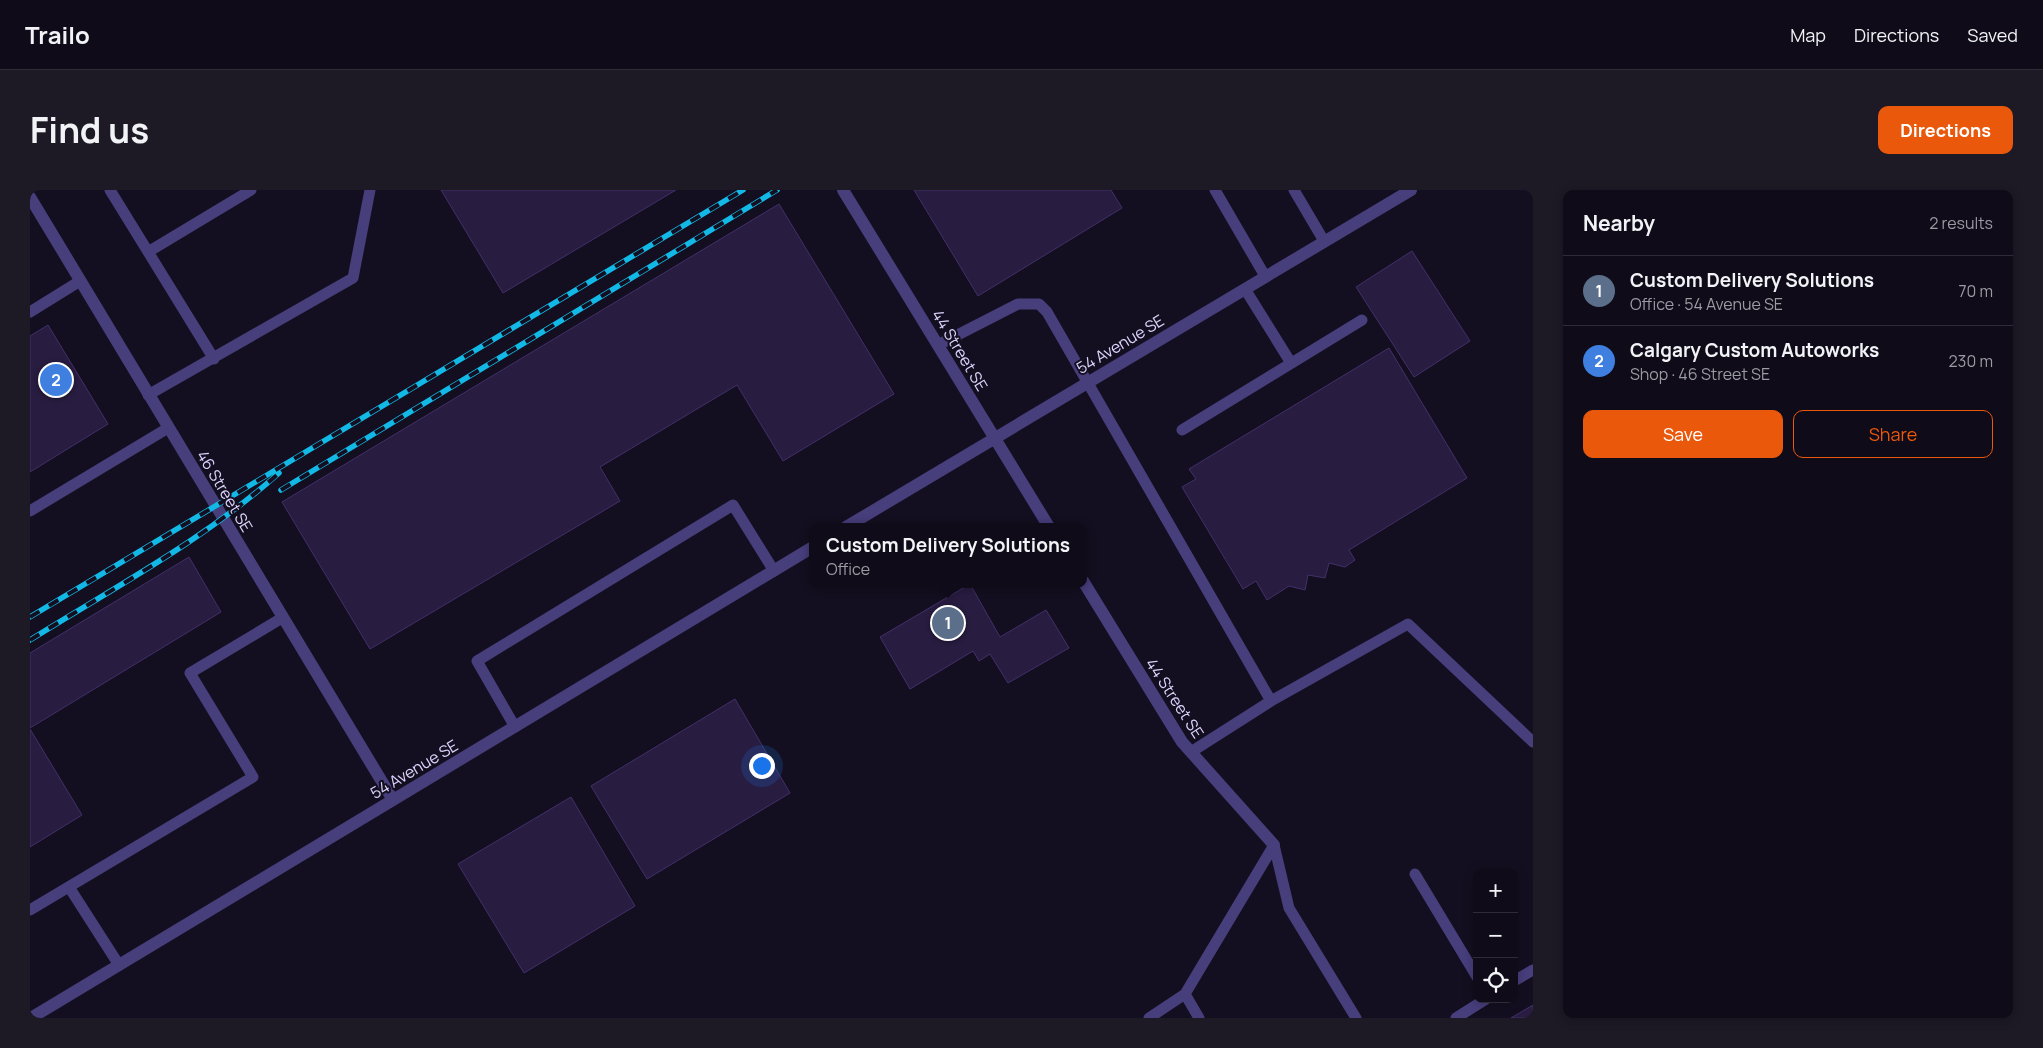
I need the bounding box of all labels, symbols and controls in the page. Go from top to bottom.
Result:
text: Trailo [25,18,90,51]
text: Map [1790,23,1826,47]
text: Directions [1854,23,1939,47]
text: Saved [1967,23,2018,47]
text: Find us [30,106,149,154]
button: Directions [1878,106,2013,154]
text: Nearby [1583,209,1655,237]
text: 2 results [1929,212,1993,234]
text: Custom Delivery Solutions [1630,267,1874,293]
text: 1 [1595,280,1603,302]
text: 70 m [1958,280,1993,302]
text: Office · 54 Avenue SE [1630,293,1783,315]
street label: 44 Street SE [927,305,993,395]
street label: 54 Avenue SE [1072,309,1168,379]
text: Calgary Custom Autoworks [1630,337,1879,363]
text: 2 [1594,350,1604,372]
text: 230 m [1949,350,1993,372]
pin: 2 [40,361,72,399]
text: Shop · 46 Street SE [1630,363,1770,385]
button: Save [1583,410,1783,458]
button: Share [1793,410,1993,458]
street label: 46 Street SE [192,446,258,536]
popup [809,523,1087,588]
text: Custom Delivery Solutions [826,532,1070,558]
text: Office [826,558,870,580]
pin: 1 [932,604,964,642]
street label: 44 Street SE [1141,654,1209,742]
street label: 54 Avenue SE [366,734,462,804]
your location [749,753,775,779]
map controls [1473,868,1518,1003]
button: + [1473,868,1518,913]
button: − [1473,913,1518,958]
button: locate [1473,958,1518,1003]

